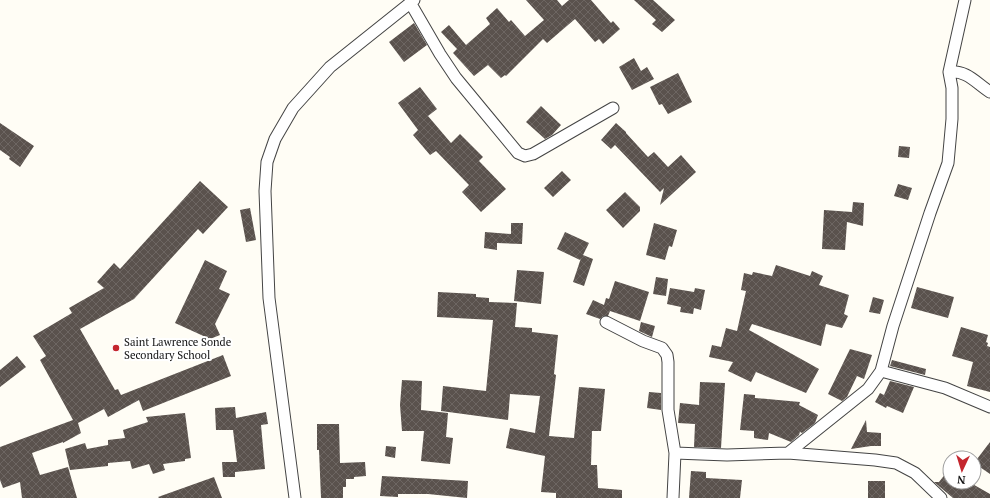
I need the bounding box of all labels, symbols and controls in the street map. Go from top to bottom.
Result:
place label: Saint Lawrence Sonde Secondary School [124,335,232,362]
marker: Saint Lawrence Sonde Secondary School [111,343,121,353]
north arrow [942,450,982,490]
text: N [956,473,966,487]

